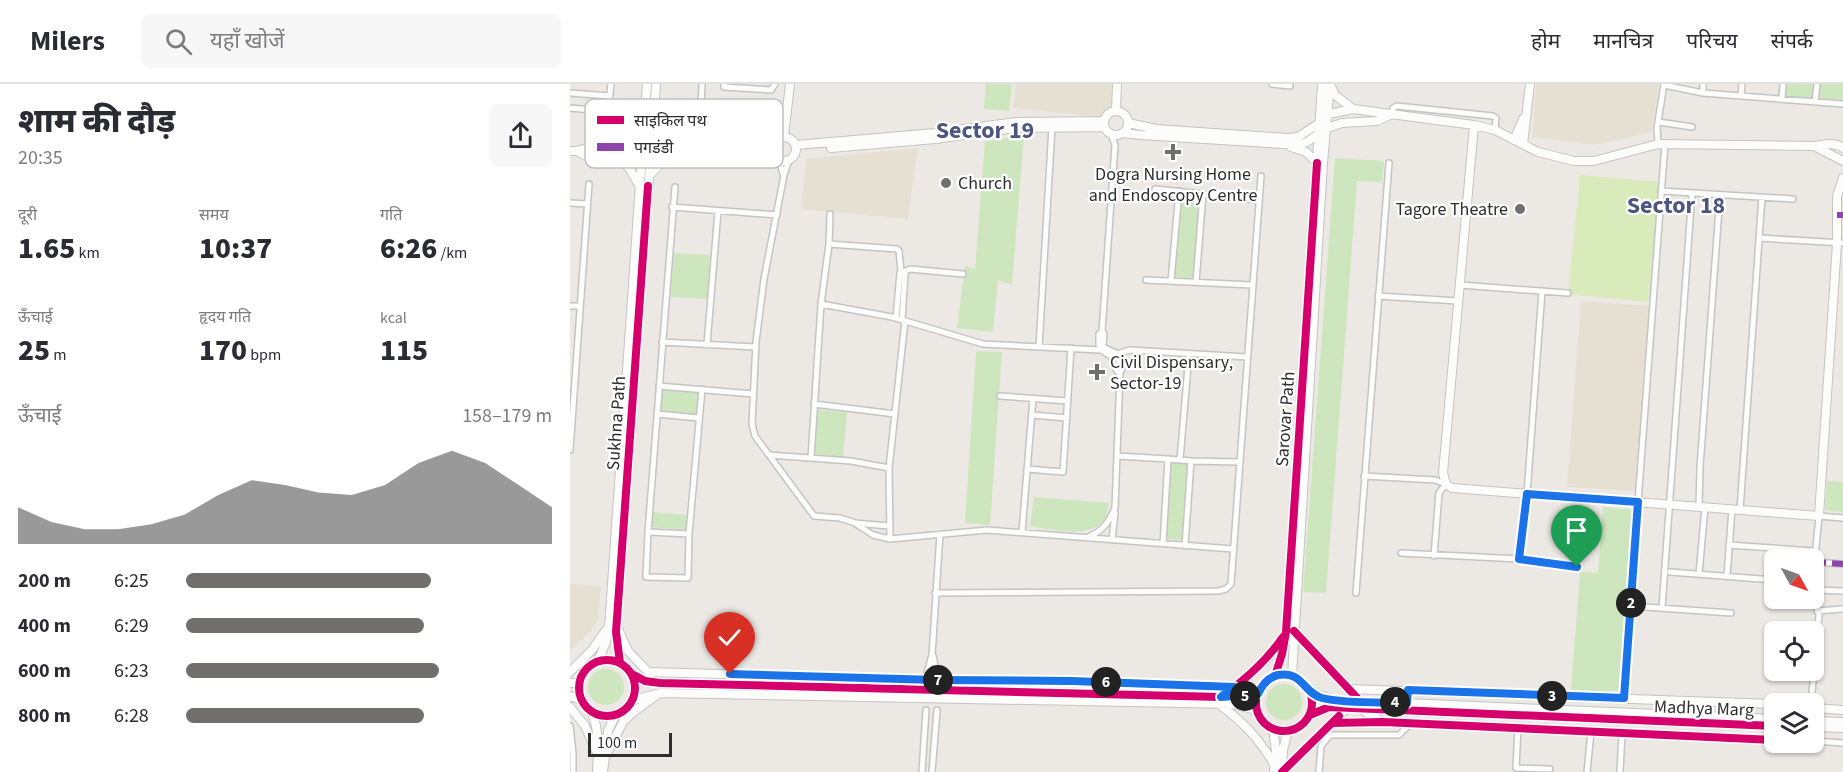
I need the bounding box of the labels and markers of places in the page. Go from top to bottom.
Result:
marker: Dogra Nursing Home and Endoscopy Centre [1164,143,1182,161]
place label: Dogra Nursing Home and Endoscopy Centre [1089,162,1257,208]
place label: Church [958,171,1012,196]
marker: Church [939,176,953,190]
place label: Tagore Theatre [1395,197,1508,222]
marker: Tagore Theatre [1513,202,1527,216]
place label: Civil Dispensary, Sector-19 [1110,350,1233,396]
marker: Civil Dispensary, Sector-19 [1088,363,1106,381]
pin [1551,505,1602,567]
pin: 2 [1616,588,1646,618]
pin [704,612,755,674]
pin: 7 [923,665,953,695]
pin: 6 [1091,667,1121,697]
pin: 5 [1230,681,1260,711]
pin: 3 [1537,681,1567,711]
pin: 4 [1380,687,1410,717]

